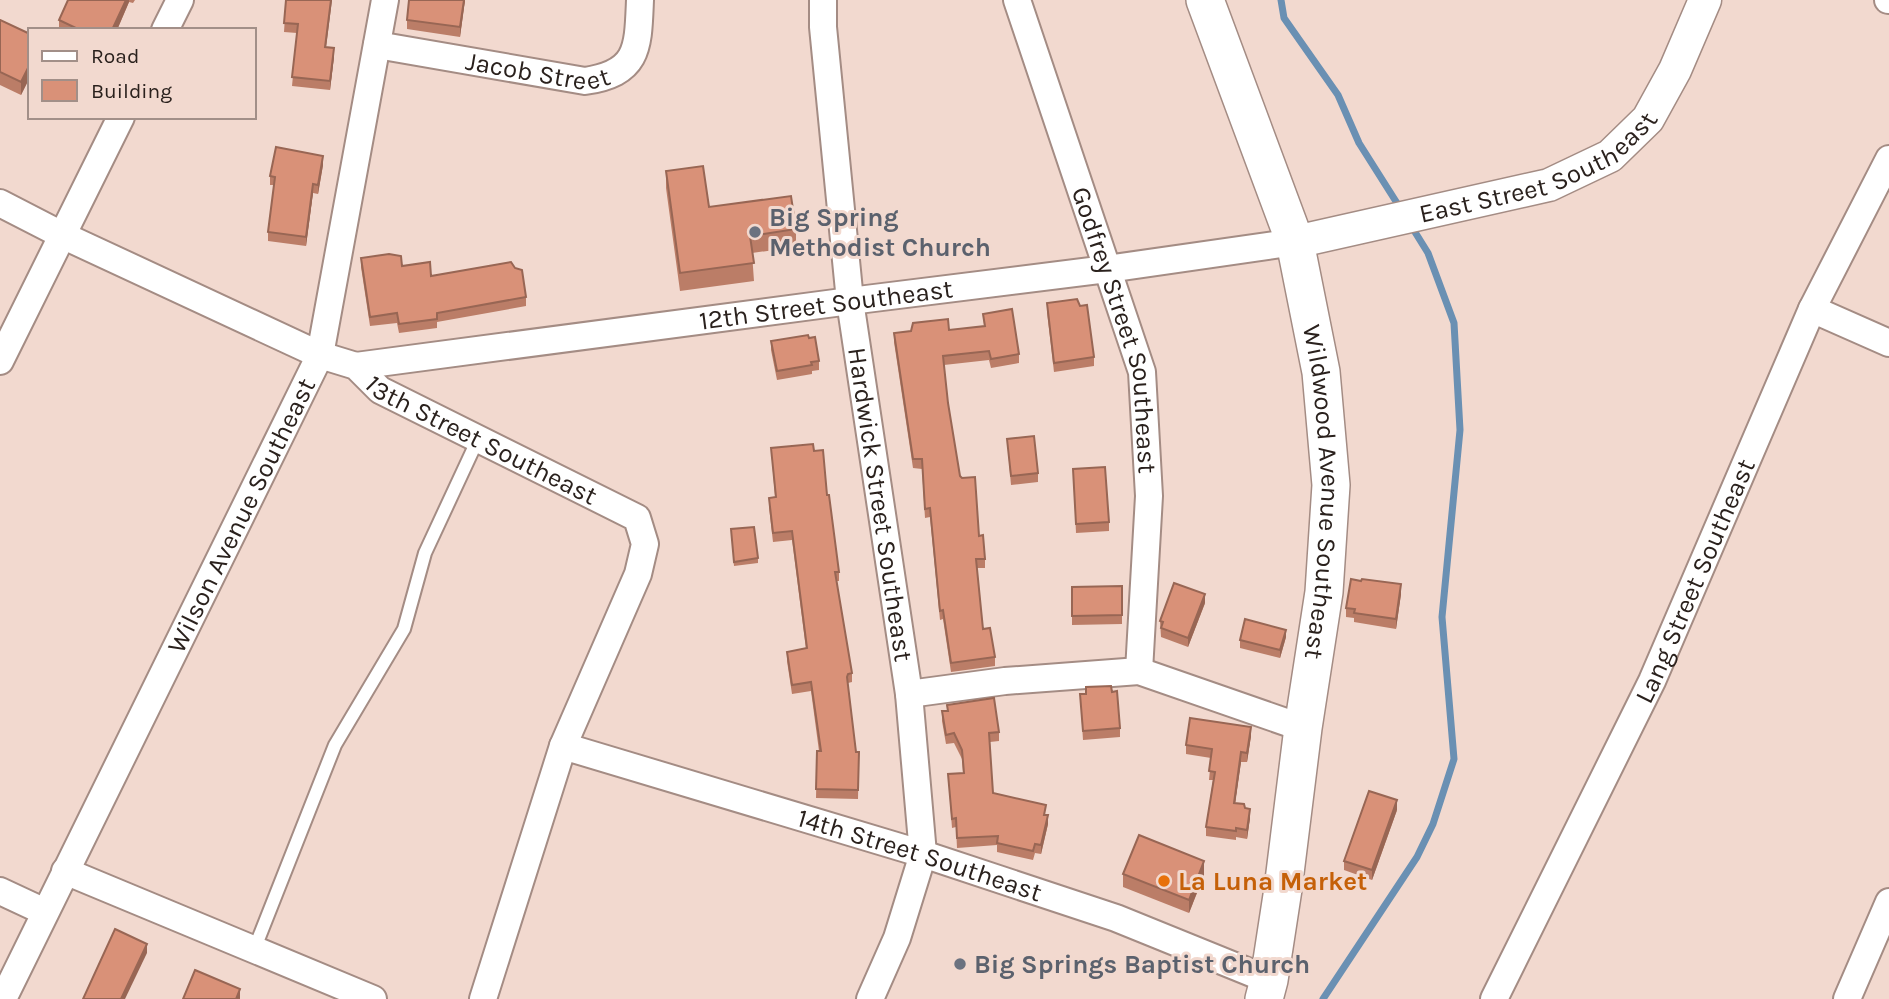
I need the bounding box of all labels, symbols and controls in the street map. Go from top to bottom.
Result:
legend [28,28,256,119]
text: Road [91,44,139,68]
street label: Jacob Street [463,46,614,97]
text: Building [91,79,172,103]
street label: East Street Southeast [1416,107,1665,230]
street label: Godfrey Street Southeast [1065,183,1163,475]
place label: Big Spring Methodist Church [769,202,991,263]
marker: Big Spring Methodist Church [747,224,763,240]
street label: 12th Street Southeast [697,273,955,337]
street label: Wildwood Avenue Southeast [1296,322,1346,662]
street label: Hardwick Street Southeast [841,345,919,664]
street label: 13th Street Southeast [358,369,602,512]
street label: Wilson Avenue Southeast [161,373,322,658]
street label: Lang Street Southeast [1629,454,1762,708]
street label: 14th Street Southeast [794,802,1046,908]
place label: La Luna Market [1178,866,1367,897]
marker: La Luna Market [1156,873,1172,889]
place label: Big Springs Baptist Church [974,949,1310,980]
marker: Big Springs Baptist Church [952,956,968,972]

